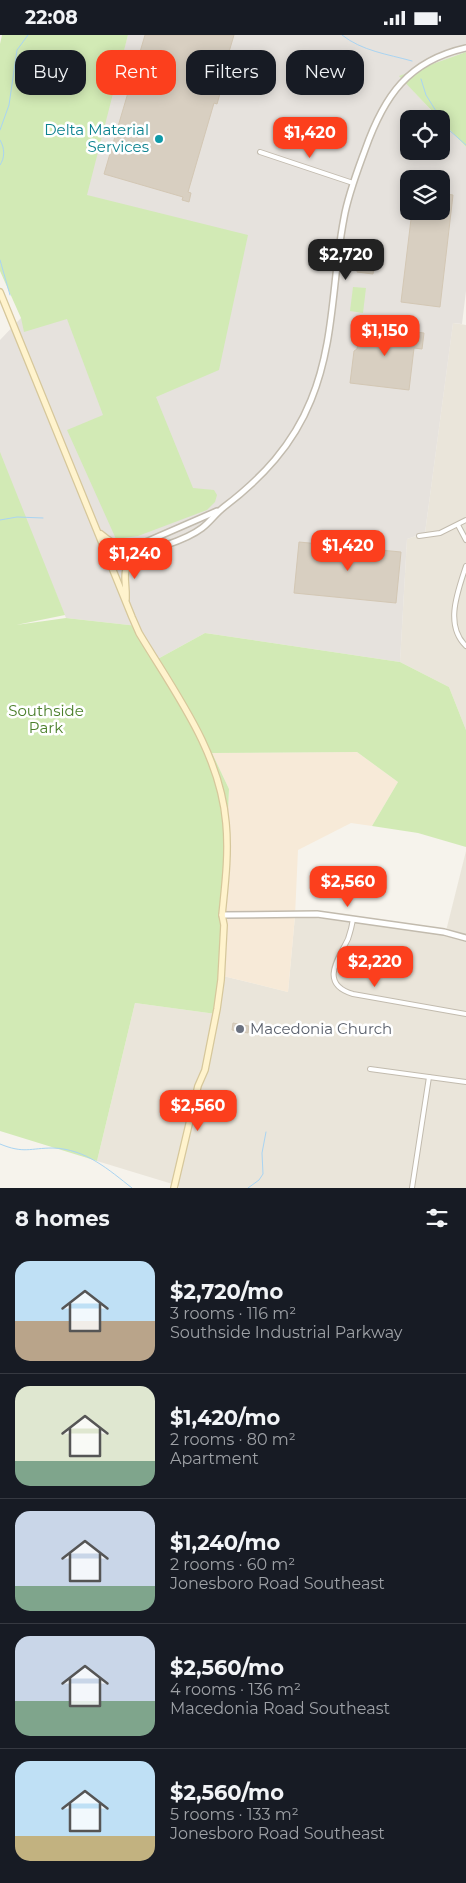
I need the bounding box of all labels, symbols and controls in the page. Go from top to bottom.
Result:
text: 22:08 [25,6,78,29]
chip: Buy [15,50,86,95]
chip: Rent [96,50,176,95]
chip: Filters [186,50,276,95]
chip: New [286,50,364,95]
map controls [400,110,450,220]
button: locate [400,110,450,160]
pin: $1,420 [269,117,351,159]
place label: Delta Material Services [44,120,149,156]
text: $1,420 [284,123,336,142]
marker: Delta Material Services [153,133,165,145]
button: layers [400,170,450,220]
pin: $2,720 [305,239,387,281]
text: $2,720 [319,245,373,264]
pin: $1,150 [344,315,426,357]
text: $1,150 [362,321,408,340]
pin: $1,420 [307,529,389,572]
text: $1,420 [322,536,374,555]
pin: $1,240 [94,537,176,580]
text: $1,240 [109,544,161,563]
park label: Southside Park [8,701,84,737]
pin: $2,560 [307,865,389,908]
text: $2,560 [321,872,375,891]
pin: $2,220 [334,945,416,988]
text: $2,220 [348,952,402,971]
place label: Macedonia Church [250,1019,392,1038]
marker: Macedonia Church [234,1023,246,1035]
pin: $2,560 [157,1089,239,1132]
text: $2,560 [171,1096,225,1115]
icon: filters [423,1204,451,1232]
text: 8 homes [15,1206,110,1231]
text: $2,720/mo [170,1279,283,1304]
icon: home [55,1281,115,1341]
text: 3 rooms · 116 m² [170,1304,296,1323]
text: Southside Industrial Parkway [170,1323,403,1342]
text: $1,420/mo [170,1405,280,1430]
icon: home [55,1406,115,1466]
text: 2 rooms · 80 m² [170,1430,296,1449]
text: Apartment [170,1449,259,1468]
text: $1,240/mo [170,1530,280,1555]
icon: home [55,1531,115,1591]
text: 2 rooms · 60 m² [170,1555,295,1574]
text: Jonesboro Road Southeast [170,1574,385,1593]
text: $2,560/mo [170,1655,284,1680]
icon: home [55,1656,115,1716]
text: 4 rooms · 136 m² [170,1680,301,1699]
text: Macedonia Road Southeast [170,1699,390,1718]
text: $2,560/mo [170,1780,284,1805]
icon: home [55,1781,115,1841]
text: 5 rooms · 133 m² [170,1805,299,1824]
text: Jonesboro Road Southeast [170,1824,385,1843]

